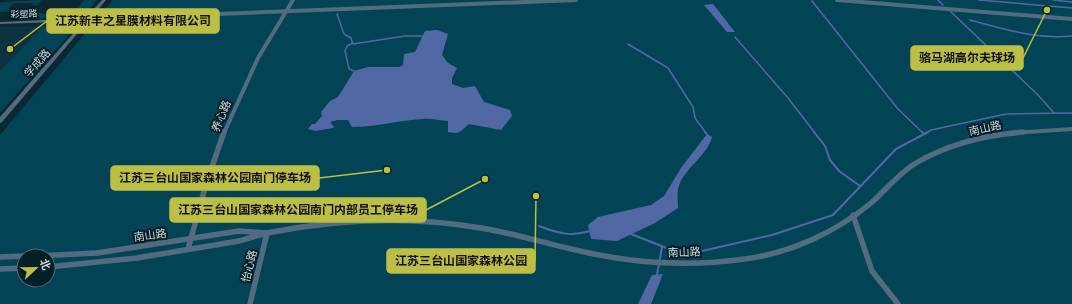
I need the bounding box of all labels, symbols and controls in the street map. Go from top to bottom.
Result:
street label: 彩塑路 [10,8,38,19]
callout: 江苏新丰之星膜材料有限公司 [47,9,219,33]
text: 江苏新丰之星膜材料有限公司 [55,13,211,28]
street label: 学成路 [21,46,53,80]
callout: 骆马湖高尔夫球场 [911,46,1023,70]
text: 骆马湖高尔夫球场 [919,50,1015,65]
street label: 养心路 [208,98,234,134]
street label: 南山路 [967,117,1003,139]
callout: 江苏三台山国家森林公园南门停车场 [111,166,319,190]
text: 江苏三台山国家森林公园南门停车场 [119,170,311,185]
callout: 江苏三台山国家森林公园南门内部员工停车场 [170,198,426,222]
text: 江苏三台山国家森林公园南门内部员工停车场 [178,202,418,217]
street label: 南山路 [133,226,167,244]
street label: 南山路 [667,244,701,260]
north arrow [16,248,56,288]
street label: 怡心路 [238,248,260,284]
callout: 江苏三台山国家森林公园 [387,249,535,273]
text: 江苏三台山国家森林公园 [395,253,527,268]
text: 北 [37,257,54,272]

